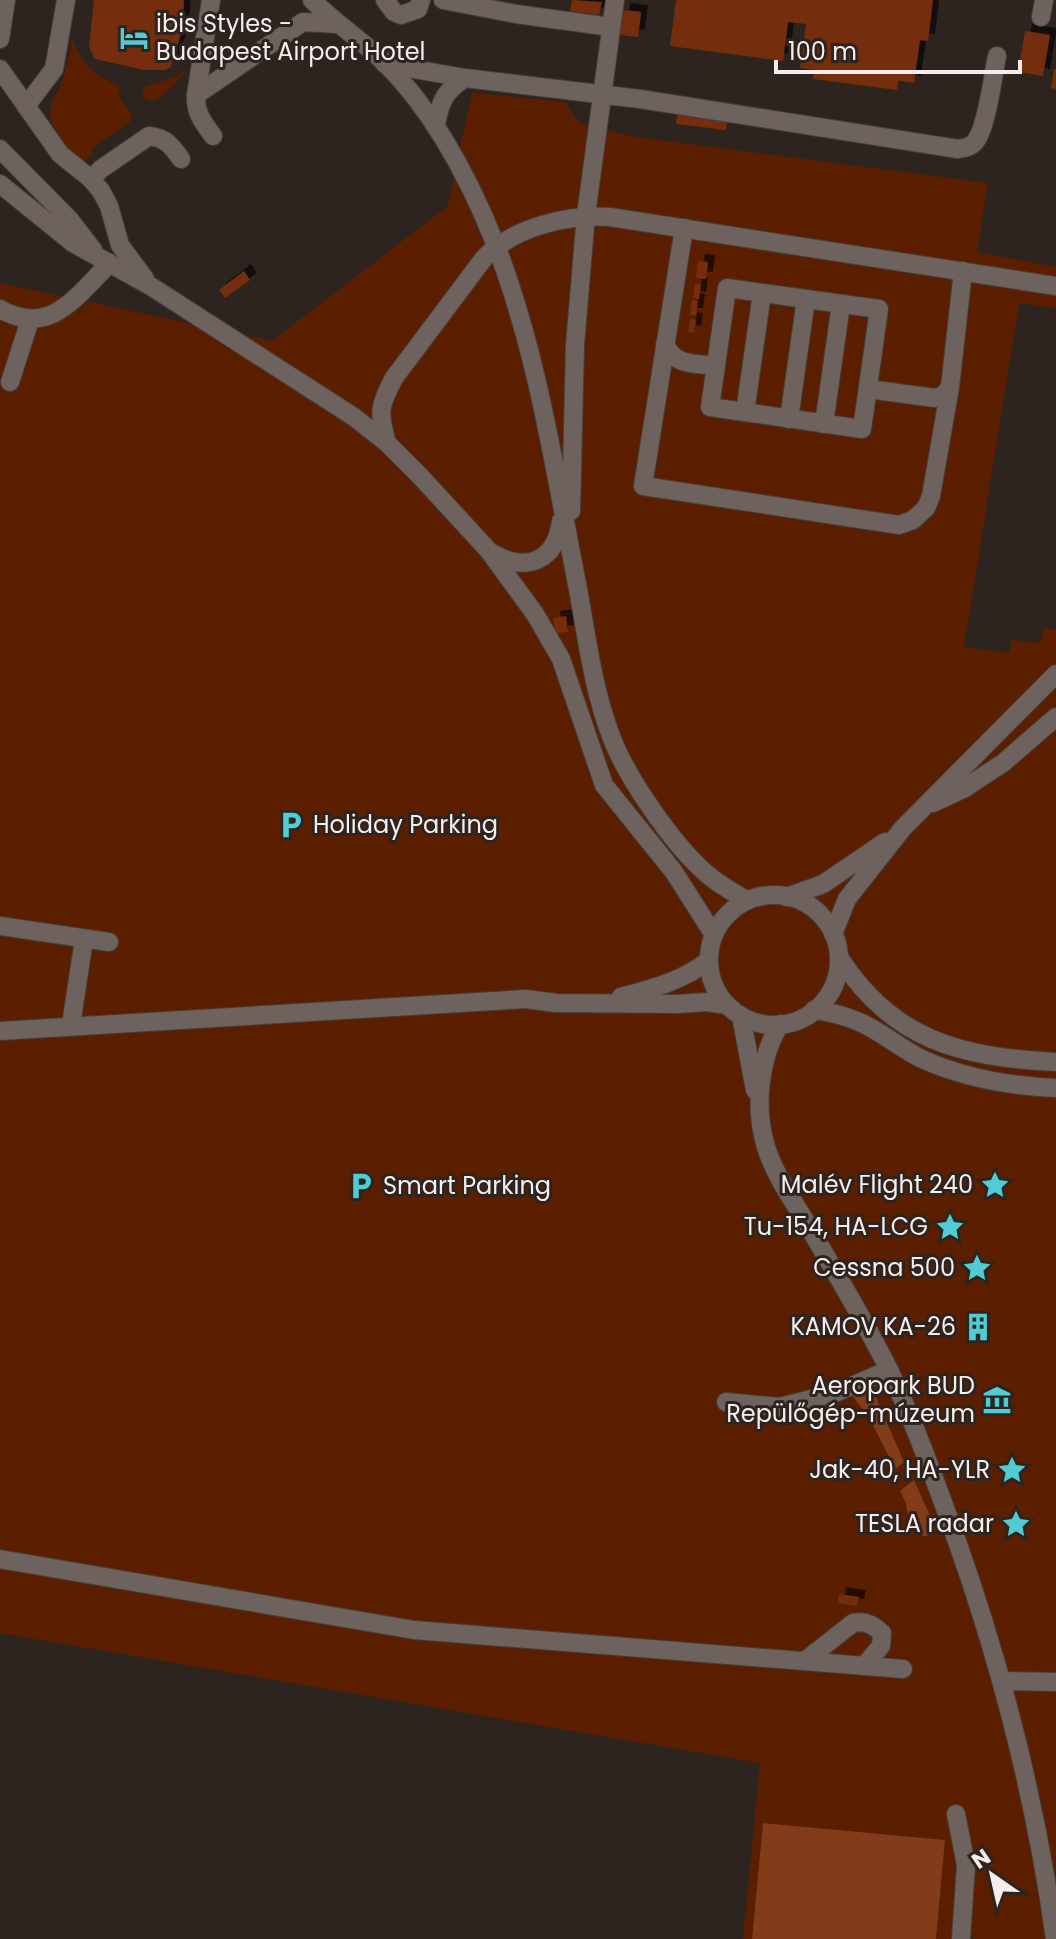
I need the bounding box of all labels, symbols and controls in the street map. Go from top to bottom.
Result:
place label: ibis Styles - Budapest Airport Hotel [156,7,426,68]
hotel icon: ibis Styles - Budapest Airport Hotel [119,23,149,53]
scale bar [776,24,1020,74]
text: 100 m [788,35,857,68]
place label: Holiday Parking [313,808,498,841]
parking icon: Holiday Parking [276,810,306,840]
place label: Malév Flight 240 [781,1168,973,1201]
place label: Smart Parking [383,1169,551,1202]
place icon: Malév Flight 240 [980,1170,1010,1200]
parking icon: Smart Parking [346,1171,376,1201]
place label: Tu-154, HA-LCG [744,1210,928,1243]
place icon: Tu-154, HA-LCG [935,1212,965,1242]
place label: Cessna 500 [813,1251,955,1284]
place icon: Cessna 500 [962,1253,992,1283]
place label: KAMOV KA-26 [790,1310,956,1343]
building icon: KAMOV KA-26 [963,1312,993,1342]
place label: Aeropark BUD Repülőgép-múzeum [726,1369,975,1430]
museum icon: Aeropark BUD Repülőgép-múzeum [982,1385,1012,1415]
place label: Jak-40, HA-YLR [809,1453,990,1486]
place icon: Jak-40, HA-YLR [997,1455,1027,1485]
place label: TESLA radar [855,1507,994,1540]
place icon: TESLA radar [1001,1509,1031,1539]
north arrow [952,1835,1032,1915]
text: N [966,1841,997,1876]

